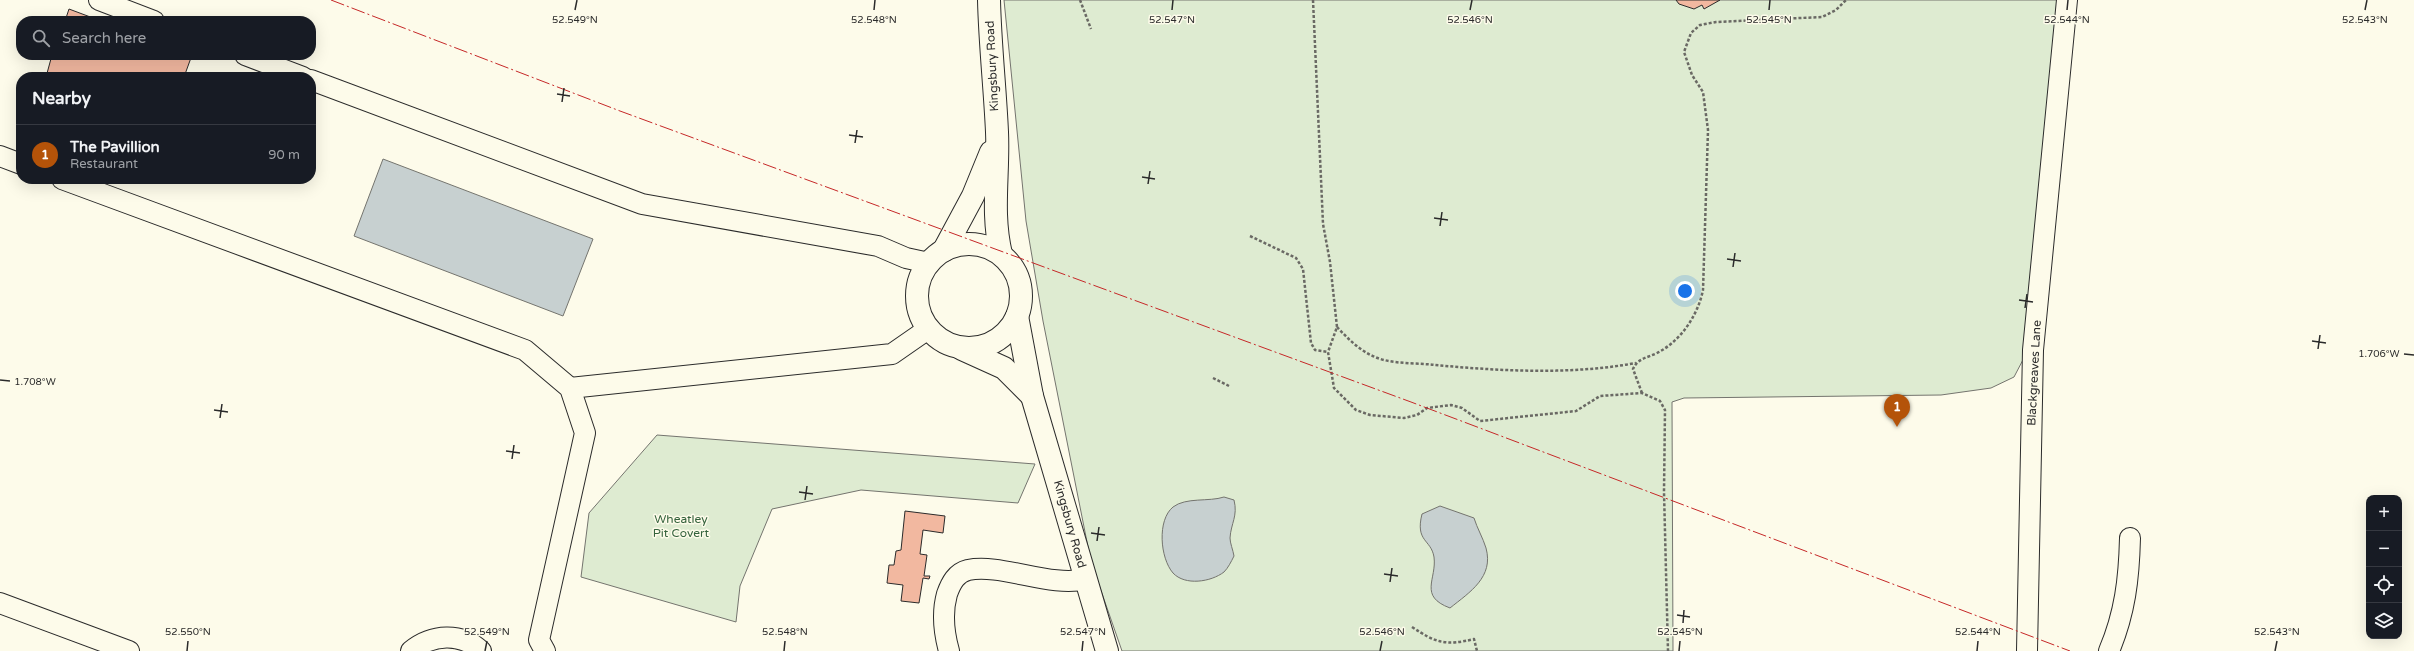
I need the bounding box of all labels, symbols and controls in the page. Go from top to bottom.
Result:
text: 52.549°N [552,14,598,26]
text: 52.548°N [851,14,897,26]
text: 52.547°N [1149,14,1195,26]
text: 52.546°N [1447,14,1493,26]
text: 52.545°N [1746,14,1792,26]
text: 52.544°N [2044,14,2090,26]
text: 52.543°N [2342,14,2388,26]
search box [16,16,316,60]
street label: Kingsbury Road [983,20,1001,112]
icon: search [30,27,52,49]
text: Search here [62,29,146,47]
text: Nearby [32,88,91,109]
text: The Pavillion [70,138,160,156]
text: 1 [41,147,49,163]
text: 90 m [268,147,300,163]
text: Restaurant [70,156,138,172]
your location [1675,281,1695,301]
street label: Blackgreaves Lane [2024,320,2044,426]
text: 1.706°W [2358,348,2400,360]
text: 1.708°W [14,376,56,388]
pin: 1 [1884,394,1910,427]
street label: Kingsbury Road [1051,478,1089,570]
map controls [2366,495,2402,639]
button: + [2366,495,2402,531]
park label: Wheatley Pit Covert [653,512,710,540]
button: − [2366,531,2402,567]
button: locate [2366,567,2402,603]
button: layers [2366,603,2402,639]
text: 52.550°N [165,626,211,638]
text: 52.549°N [464,626,510,638]
text: 52.548°N [762,626,808,638]
text: 52.547°N [1060,626,1106,638]
text: 52.546°N [1359,626,1405,638]
text: 52.545°N [1657,626,1703,638]
text: 52.544°N [1955,626,2001,638]
text: 52.543°N [2254,626,2300,638]

